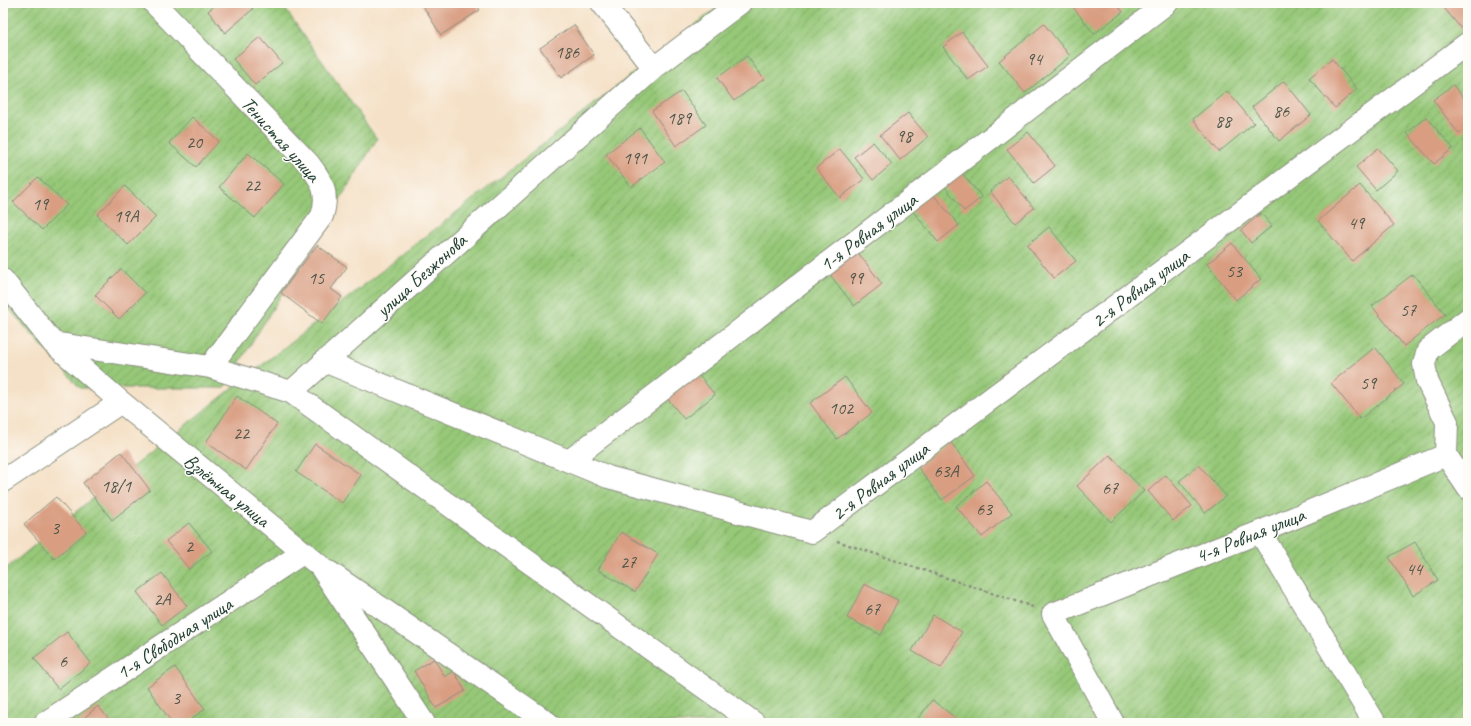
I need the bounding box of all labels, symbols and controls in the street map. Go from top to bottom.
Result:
house number: 186 [555,41,580,63]
house number: 94 [1026,48,1044,70]
street label: Тенистая улица [236,91,326,188]
house number: 86 [1273,100,1290,122]
house number: 189 [667,107,693,129]
house number: 88 [1215,110,1233,132]
house number: 98 [896,125,914,147]
house number: 20 [186,131,204,153]
house number: 191 [623,147,648,169]
house number: 22 [244,174,262,196]
street label: 1-я Ровная улица [815,187,923,277]
house number: 19 [32,193,50,215]
house number: 19А [113,205,140,227]
house number: 49 [1348,212,1366,234]
street label: улица Безжонова [370,227,473,323]
street label: 2-я Ровная улица [1087,243,1195,333]
house number: 53 [1226,260,1244,282]
house number: 15 [308,267,325,289]
house number: 99 [847,267,865,289]
house number: 57 [1400,299,1417,321]
house number: 59 [1360,372,1378,394]
house number: 102 [829,397,855,419]
house number: 22 [233,422,251,444]
street label: 2-я Ровная улица [827,436,935,526]
street label: Взлётная улица [178,448,276,535]
house number: 63А [933,460,960,482]
house number: 18/1 [101,475,132,497]
house number: 67 [1102,477,1119,499]
house number: 63 [976,498,994,520]
street label: 4-я Ровная улица [1192,502,1310,569]
house number: 3 [51,517,61,539]
house number: 2 [185,535,195,557]
house number: 27 [620,551,637,573]
house number: 44 [1406,558,1424,580]
house number: 2А [153,588,172,610]
street label: 1-я Свободная улица [112,591,239,685]
house number: 67 [864,598,881,620]
house number: 6 [59,650,68,672]
house number: 3 [172,687,182,709]

